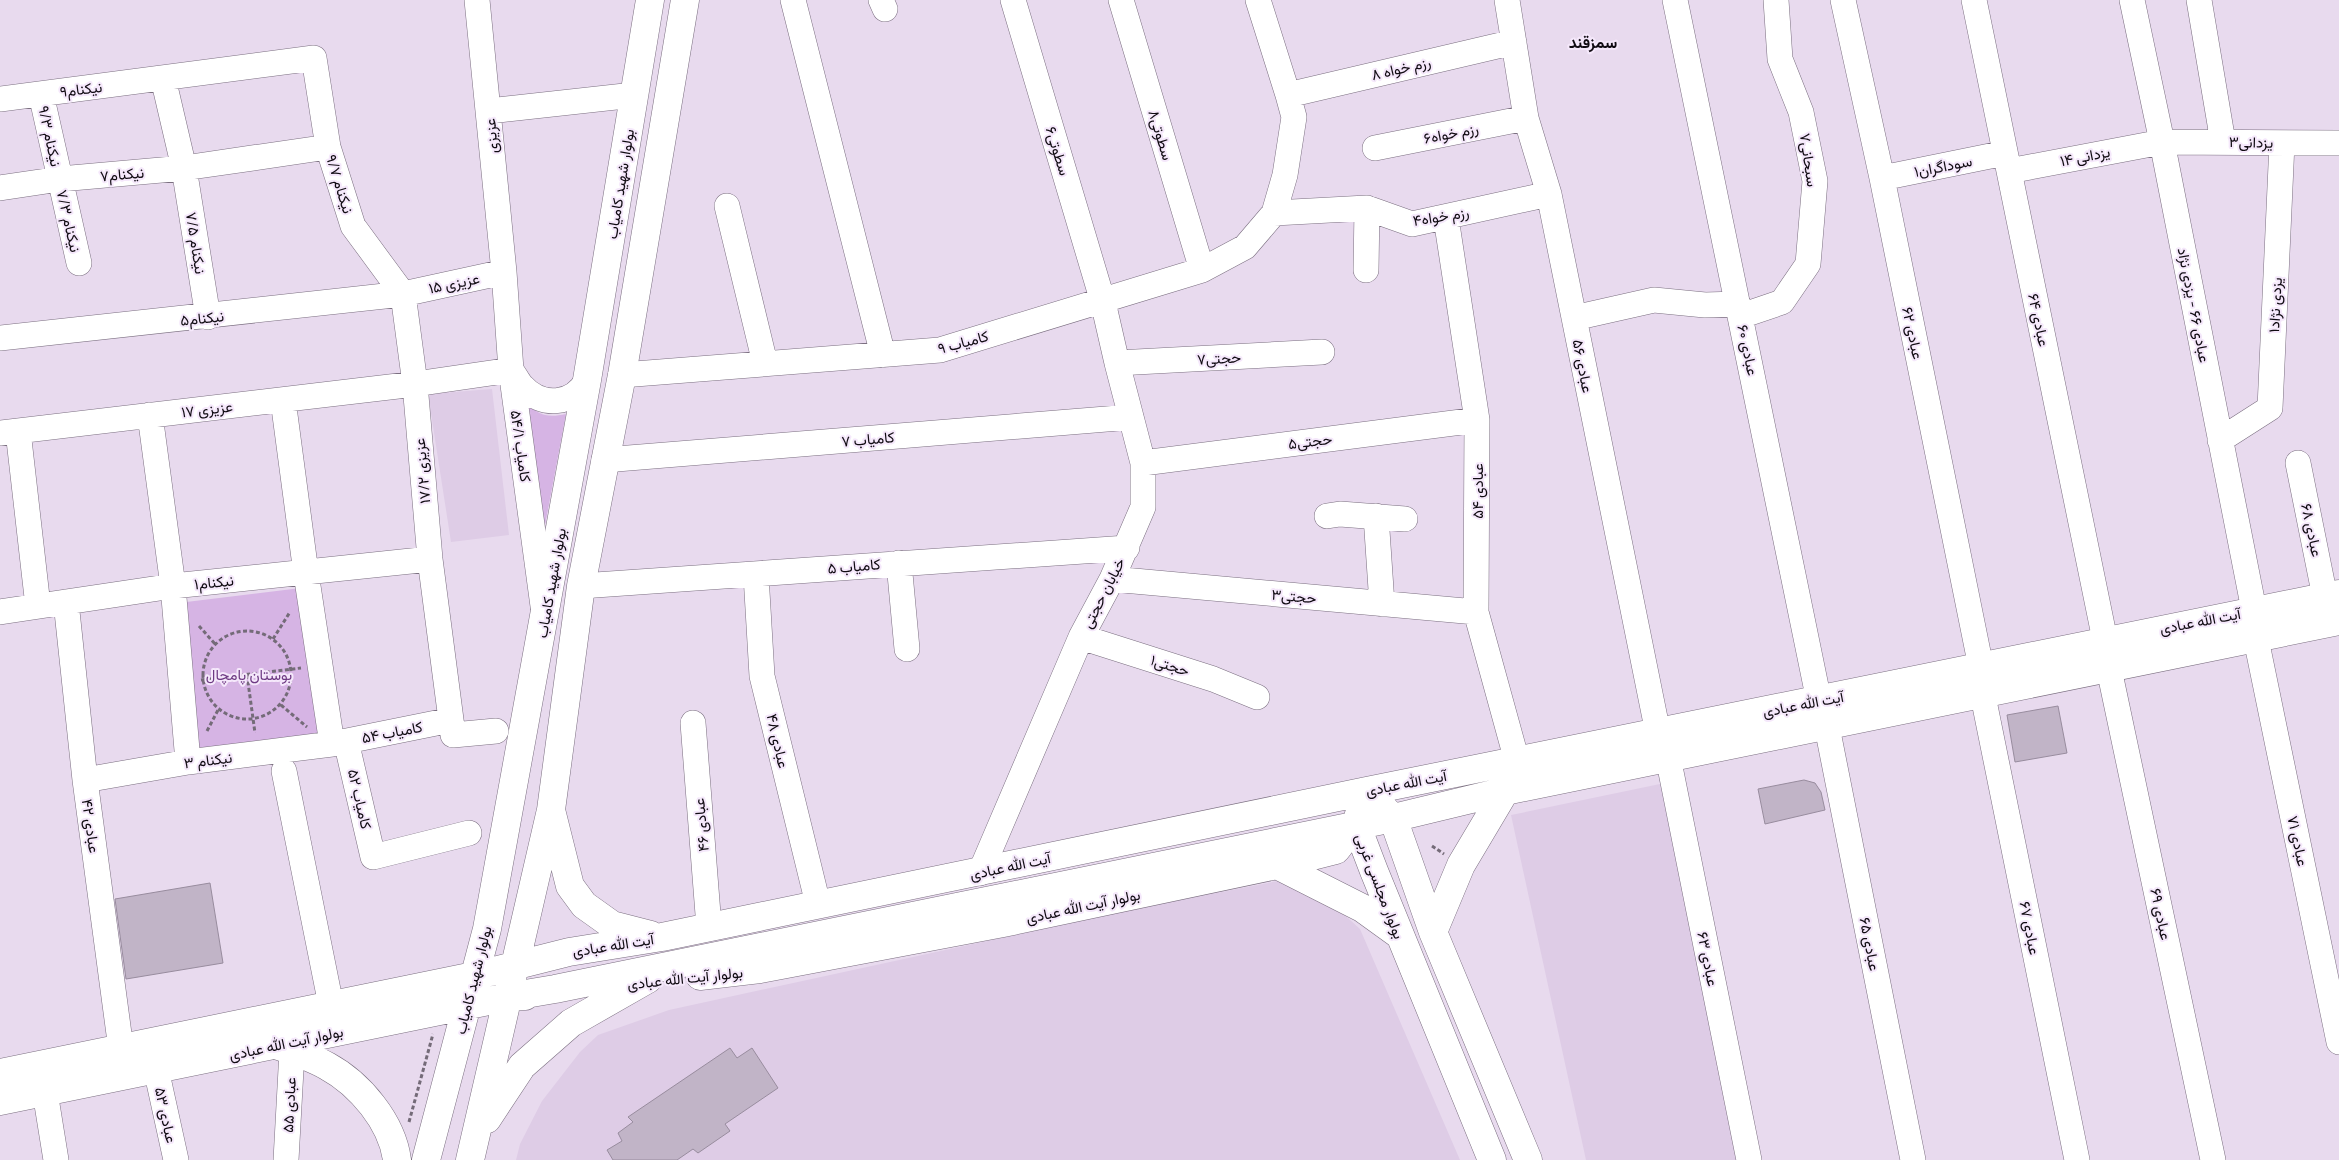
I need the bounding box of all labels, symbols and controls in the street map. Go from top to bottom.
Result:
district label: سمزقند [1569,30,1618,54]
street label: رزم خواه ۸ [1369,50,1433,86]
street label: نیکنام۹ [58,75,104,103]
street label: نیکنام ۹/۳ [32,103,68,169]
street label: سطوتی۸ [1142,107,1180,163]
street label: رزم خواه۶ [1422,116,1480,150]
street label: عزیزی [478,117,504,155]
street label: سطوتی۶ [1040,124,1076,179]
street label: بولوار شهید کامیاب [600,127,640,241]
street label: یزدانی۳ [2229,130,2273,154]
street label: سبحانی۷ [1794,132,1824,189]
street label: یزدانی ۱۴ [2058,140,2112,172]
street label: سوداگران۱ [1912,149,1974,183]
street label: نیکنام ۹/۷ [320,152,360,216]
street label: نیکنام۷ [99,161,145,187]
street label: نیکنام ۷/۳ [51,187,87,255]
street label: رزم خواه۴ [1411,200,1471,232]
street label: نیکنام ۷/۵ [180,210,212,276]
street label: عبادی ۶۶ - یزدی نژاد [2172,245,2216,365]
street label: عزیزی ۱۵ [426,266,482,300]
street label: یزدی نژاد۱ [2262,277,2288,333]
street label: عبادی ۶۴ [2022,291,2056,349]
street label: نیکنام۵ [179,304,225,332]
street label: عبادی ۶۲ [1896,305,1930,362]
street label: عبادی ۶۰ [1731,322,1765,378]
street label: کامیاب ۹ [935,324,991,360]
street label: عبادی ۵۶ [1567,337,1599,395]
street label: حجتی۷ [1196,345,1242,371]
street label: عزیزی ۱۷ [180,394,234,424]
street label: کامیاب ۵۴/۱ [505,409,537,484]
street label: کامیاب ۷ [840,425,896,453]
street label: حجتی۵ [1287,427,1333,455]
street label: عزیزی ۱۷/۲ [408,437,436,505]
street label: عبادی ۵۴ [1466,463,1489,519]
street label: عبادی ۶۸ [2295,501,2329,559]
street label: بولوار شهید کامیاب [530,526,572,640]
street label: کامیاب ۵ [826,552,882,580]
street label: خیابان حجتی [1075,554,1131,632]
street label: نیکنام۱ [193,568,235,596]
street label: حجتی۳ [1270,583,1318,609]
street label: آیت الله عبادی [2157,602,2244,640]
street label: حجتی۱ [1148,648,1192,682]
park label: بوستان پامچال [206,663,292,686]
street label: آیت الله عبادی [1760,685,1847,723]
street label: عبادی ۴۸ [761,711,795,771]
street label: کامیاب ۵۴ [359,715,425,749]
street label: نیکنام ۳ [183,746,233,774]
street label: آیت الله عبادی [1363,764,1450,802]
street label: کامیاب ۵۲ [342,767,378,832]
street label: عبادی ۴۲ [76,797,106,855]
street label: عبادی ۴۶ [687,797,715,853]
street label: عبادی ۷۱ [2281,814,2315,869]
street label: بولوار مجلسی غربی [1349,830,1411,942]
street label: آیت الله عبادی [967,846,1054,886]
street label: بولوار آیت الله عبادی [1024,883,1142,929]
street label: عبادی ۶۹ [2144,886,2178,942]
street label: عبادی ۶۷ [2014,899,2046,957]
street label: عبادی ۶۵ [1854,915,1886,973]
street label: بولوار شهید کامیاب [448,923,498,1037]
street label: آیت الله عبادی [571,927,657,963]
street label: عبادی ۶۳ [1691,930,1725,988]
street label: بولوار آیت الله عبادی [626,960,744,996]
street label: بولوار آیت الله عبادی [227,1020,345,1066]
street label: عبادی ۵۵ [276,1076,302,1133]
street label: عبادی ۵۳ [149,1085,183,1145]

